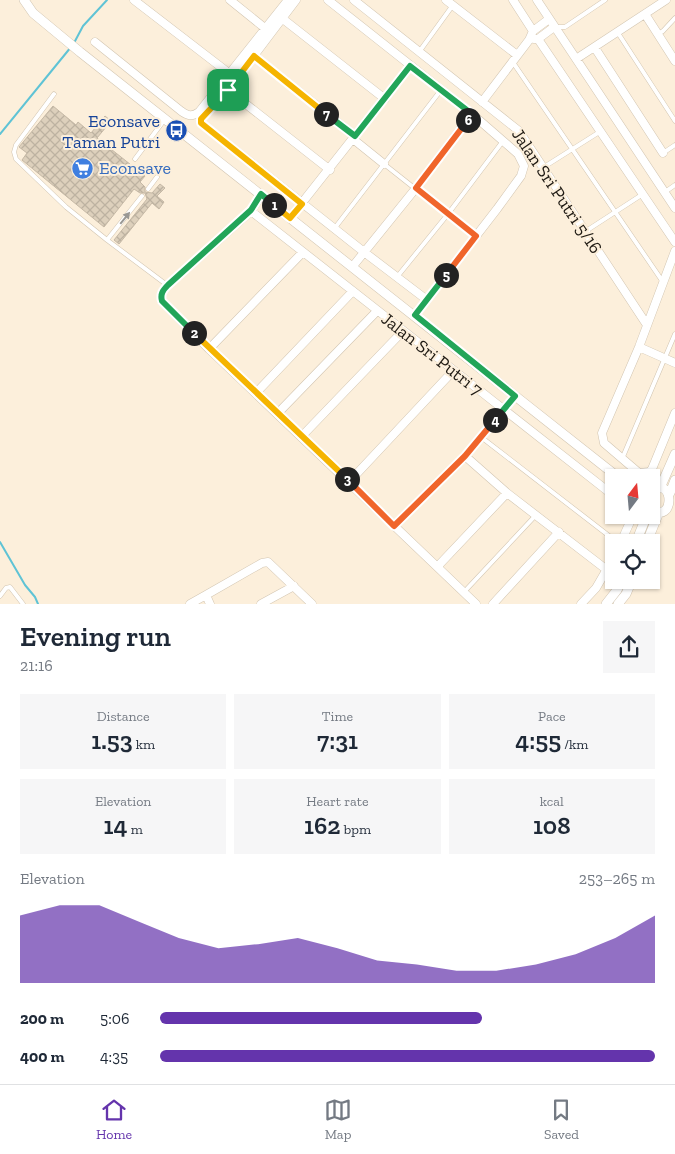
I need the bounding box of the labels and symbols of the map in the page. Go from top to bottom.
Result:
pin [207,69,249,111]
pin: 7 [314,102,338,126]
pin: 6 [456,108,480,132]
place label: Econsave Taman Putri [62,110,160,153]
bus stop icon: Econsave Taman Putri [164,119,188,143]
street label: Jalan Sri Putri 5/16 [507,124,607,258]
supermarket icon: Econsave [71,156,95,180]
place label: Econsave [99,157,171,179]
pin: 1 [262,192,286,218]
one-way arrow [119,212,130,225]
pin: 5 [434,262,458,288]
street label: Jalan Sri Putri 7 [377,308,488,401]
pin: 2 [182,320,206,346]
pin: 4 [482,408,508,432]
pin: 3 [334,466,360,492]
north arrow [605,469,660,524]

